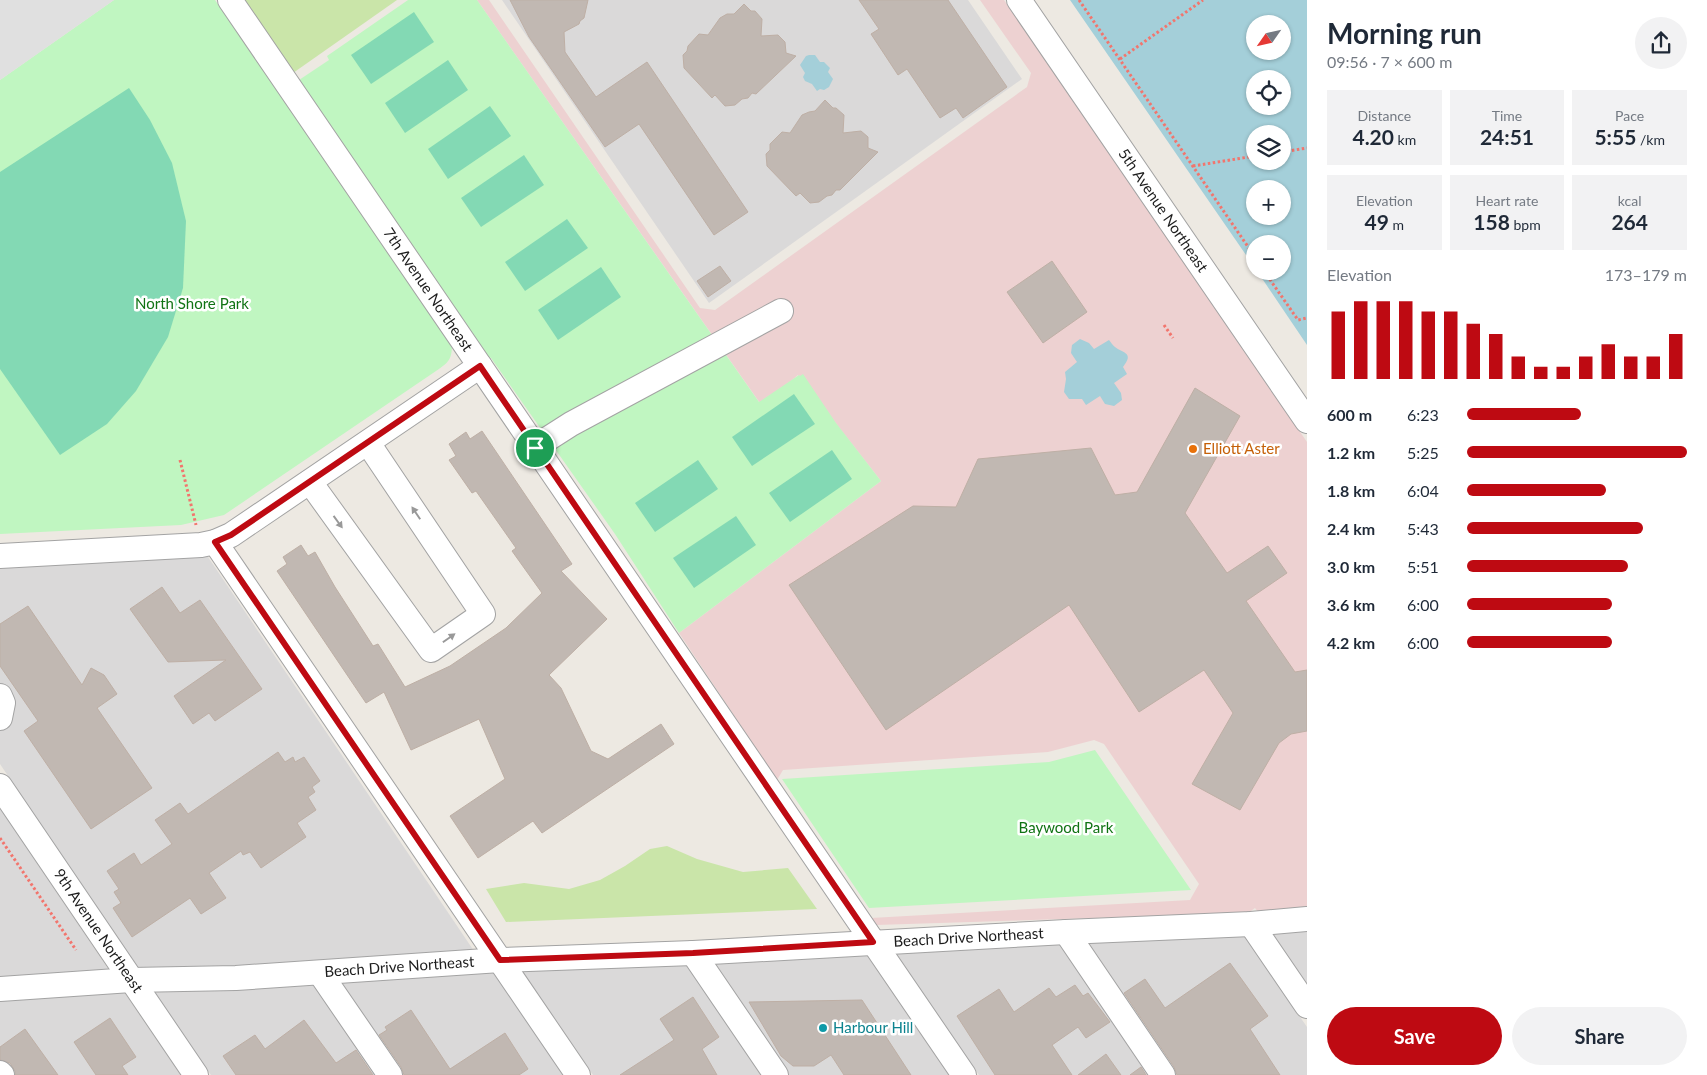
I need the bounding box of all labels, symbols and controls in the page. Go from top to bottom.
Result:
north arrow [1246,15,1291,60]
map controls [1246,15,1291,280]
text: Morning run [1327,16,1482,50]
button: share [1635,17,1687,69]
text: 09:56 · 7 × 600 m [1327,52,1452,71]
button: locate [1246,70,1291,115]
text: Distance [1357,107,1411,124]
text: Time [1492,107,1522,124]
text: Pace [1615,107,1644,124]
text: 4.20 [1352,124,1394,149]
text: 24:51 [1480,124,1534,149]
text: 5:55 [1594,124,1636,149]
button: layers [1246,125,1291,170]
text: km [1394,131,1416,148]
text: /km [1636,131,1665,148]
street label: 5th Avenue Northeast [1115,145,1213,276]
button: + [1246,180,1291,225]
text: Elevation [1356,192,1413,209]
text: Heart rate [1476,192,1538,209]
text: kcal [1618,192,1641,209]
text: 49 [1365,209,1389,234]
text: 158 [1473,209,1510,234]
text: 264 [1611,209,1648,234]
text: m [1389,216,1404,233]
text: bpm [1510,216,1541,233]
street label: 7th Avenue Northeast [380,224,478,355]
button: − [1246,235,1291,280]
text: Elevation [1327,265,1392,284]
text: 173–179 m [1605,265,1687,284]
park label: North Shore Park [135,294,249,312]
text: 600 m [1327,405,1372,424]
text: 6:23 [1407,405,1439,424]
pin [514,427,556,469]
icon: arrive [521,434,549,462]
place label: Elliott Aster [1203,439,1280,457]
marker: Elliott Aster [1187,443,1199,455]
text: 1.2 km [1327,443,1375,462]
text: 5:25 [1407,443,1439,462]
text: 1.8 km [1327,481,1375,500]
text: 6:04 [1407,481,1439,500]
one-way arrow [411,507,421,520]
one-way arrow [333,515,344,528]
text: 2.4 km [1327,519,1375,538]
text: 5:43 [1407,519,1439,538]
text: 3.0 km [1327,557,1375,576]
text: 5:51 [1407,557,1439,576]
text: 3.6 km [1327,595,1375,614]
text: 6:00 [1407,595,1439,614]
one-way arrow [442,633,456,643]
text: 4.2 km [1327,633,1375,652]
text: 6:00 [1407,633,1439,652]
park label: Baywood Park [1019,818,1114,836]
street label: 9th Avenue Northeast [51,865,148,996]
street label: Beach Drive Northeast [893,923,1045,950]
street label: Beach Drive Northeast [324,952,475,980]
button: Save [1327,1007,1502,1065]
button: Share [1512,1007,1687,1065]
place label: Harbour Hill [833,1018,913,1036]
marker: Harbour Hill [817,1022,829,1034]

